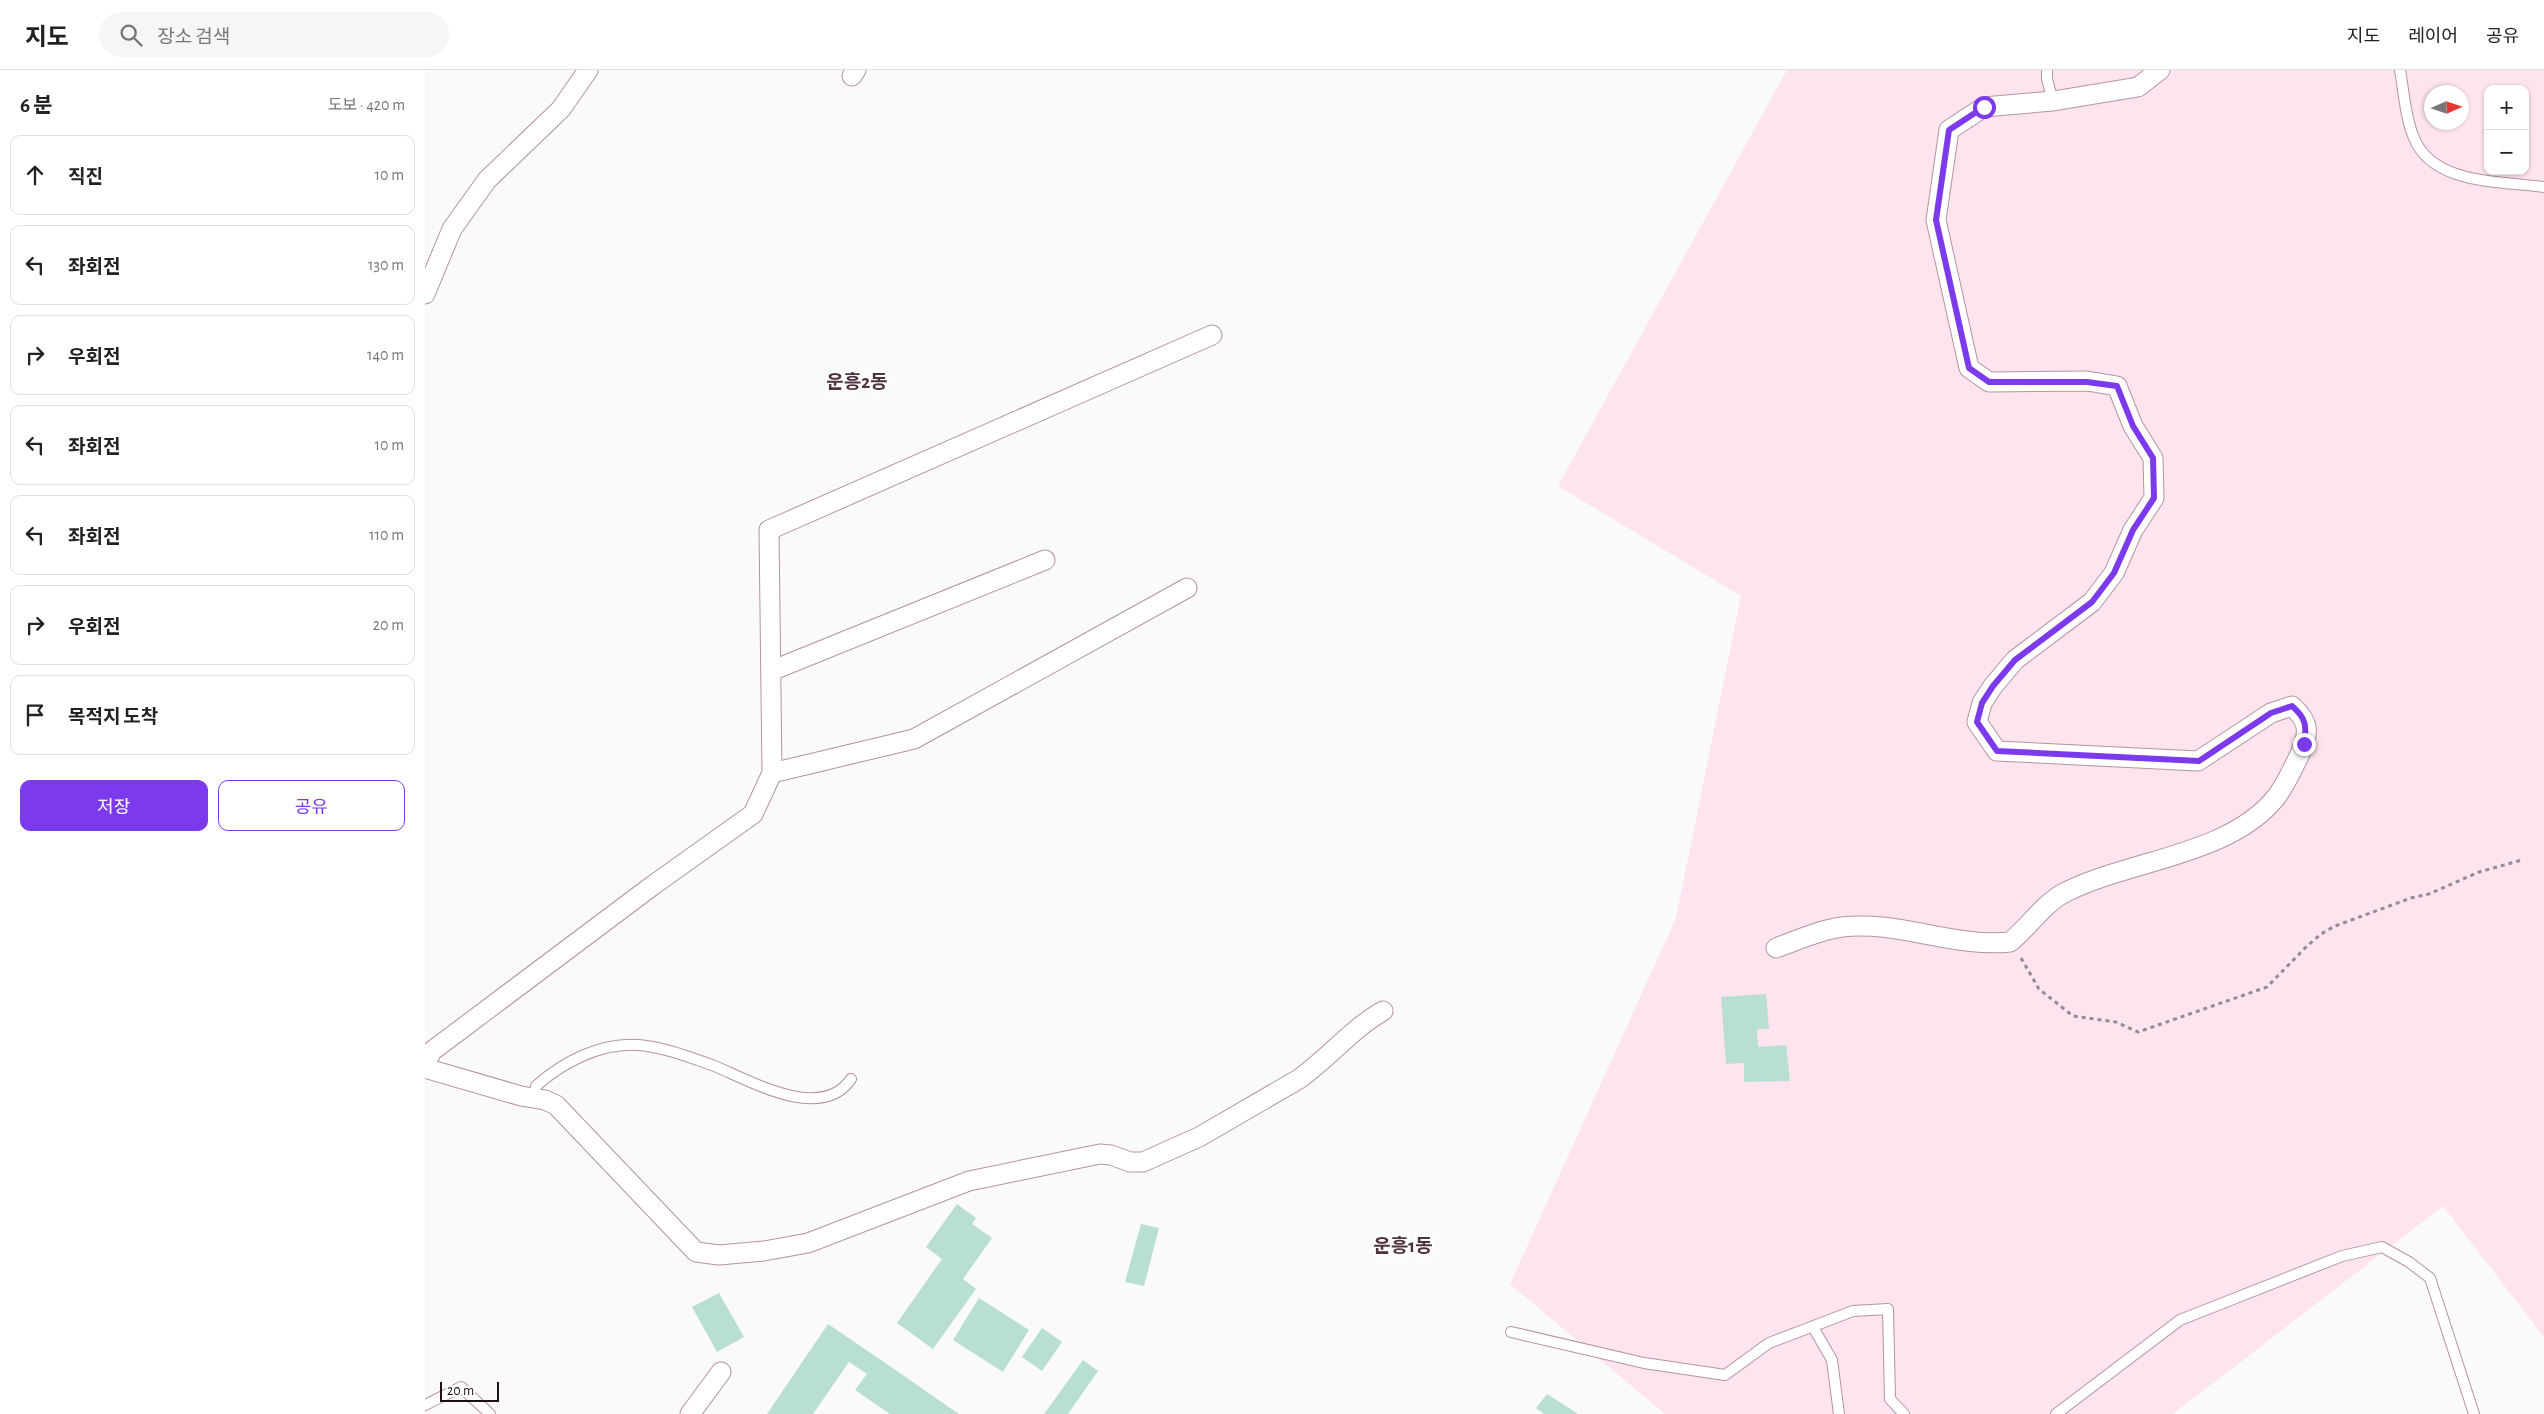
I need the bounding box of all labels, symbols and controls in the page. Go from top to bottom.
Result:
search box [99,12,449,57]
icon: search [117,21,145,49]
text: 지도 [25,26,69,50]
text: 장소 검색 [157,28,230,47]
text: 지도 [2347,28,2380,46]
text: 레이어 [2408,28,2458,46]
text: 공유 [2486,28,2519,46]
north arrow [2424,85,2469,130]
map controls [2484,85,2529,175]
button: + [2484,85,2529,130]
text: 6 분 [20,95,53,116]
route start [1973,96,1996,119]
text: 도보 · 420 m [328,97,405,113]
button: − [2484,130,2529,175]
icon: ahead [21,161,49,189]
text: 10 m [375,167,404,183]
text: 직진 [68,168,103,187]
icon: left [21,251,49,279]
text: 130 m [368,257,404,273]
text: 좌회전 [68,258,120,277]
icon: right [21,341,49,369]
text: 140 m [367,347,404,363]
text: 우회전 [68,348,120,367]
district label: 운흥2동 [826,372,888,392]
icon: left [21,431,49,459]
text: 10 m [375,437,404,453]
text: 좌회전 [68,438,120,457]
icon: left [21,521,49,549]
text: 110 m [369,527,404,543]
text: 좌회전 [68,528,120,547]
icon: right [21,611,49,639]
text: 20 m [373,617,404,633]
text: 우회전 [68,618,120,637]
icon: arrive [21,701,49,729]
text: 목적지 도착 [68,708,158,727]
route end [2293,733,2316,756]
button: 저장 [20,780,208,831]
button: 공유 [218,780,405,831]
district label: 운흥1동 [1373,1236,1433,1256]
scale bar [440,1379,499,1402]
text: 20 m [447,1384,474,1398]

